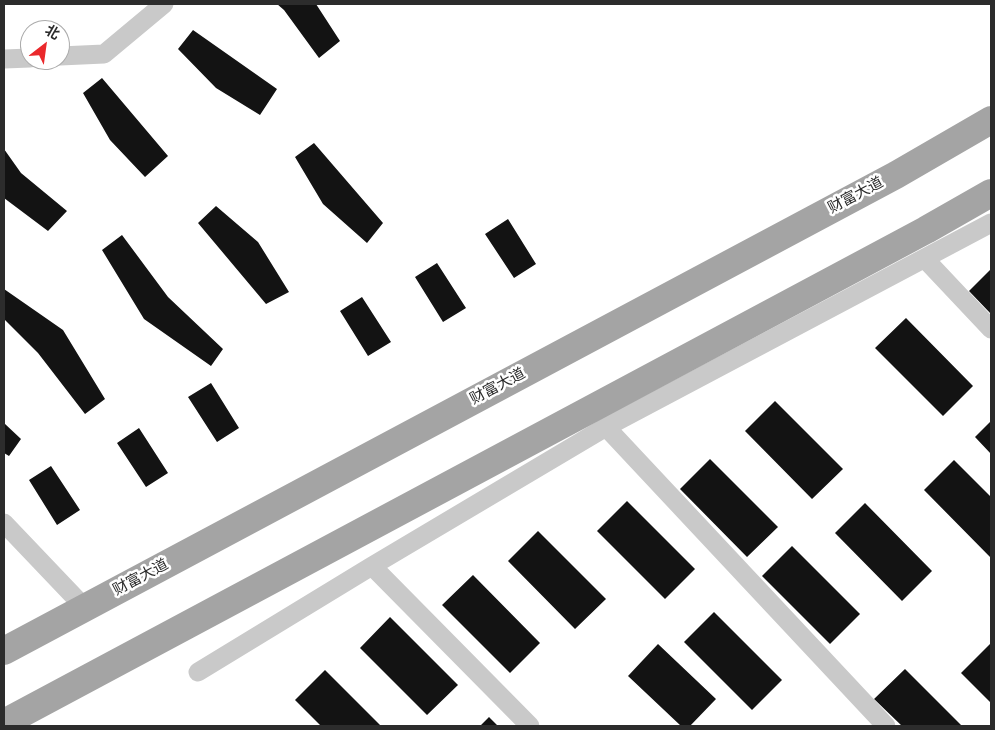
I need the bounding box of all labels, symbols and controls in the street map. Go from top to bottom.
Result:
north arrow [20,20,70,70]
text: 北 [41,21,63,44]
street label: 财富大道 [825,174,887,218]
street label: 财富大道 [467,365,529,409]
street label: 财富大道 [110,556,172,600]

